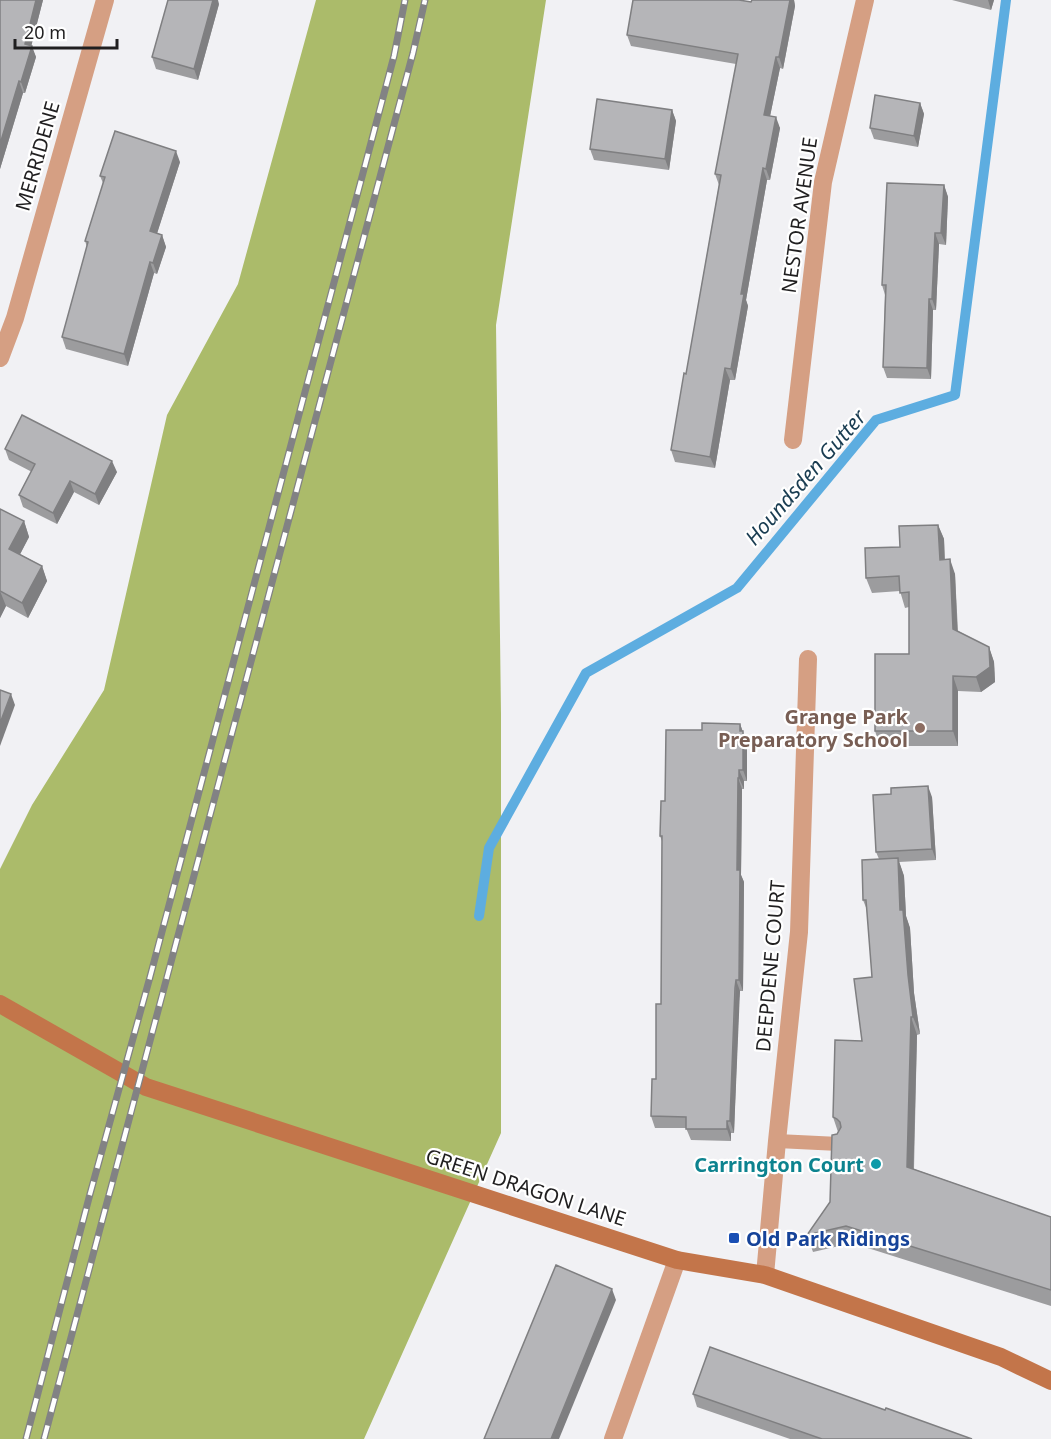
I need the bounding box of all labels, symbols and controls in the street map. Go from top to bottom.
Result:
scale bar [15,12,117,50]
text: 20 m [24,20,66,44]
street label: MERRIDENE [8,98,66,214]
street label: NESTOR AVENUE [775,135,823,295]
water label: Houndsden Gutter [738,402,873,551]
place label: Grange Park Preparatory School [718,703,909,753]
marker: Grange Park Preparatory School [913,721,927,735]
street label: DEEPDENE COURT [749,879,791,1053]
street label: GREEN DRAGON LANE [422,1142,630,1232]
place label: Carrington Court [694,1151,864,1178]
marker: Carrington Court [869,1157,883,1171]
place label: Old Park Ridings [746,1225,910,1252]
marker: Old Park Ridings [727,1231,741,1245]

